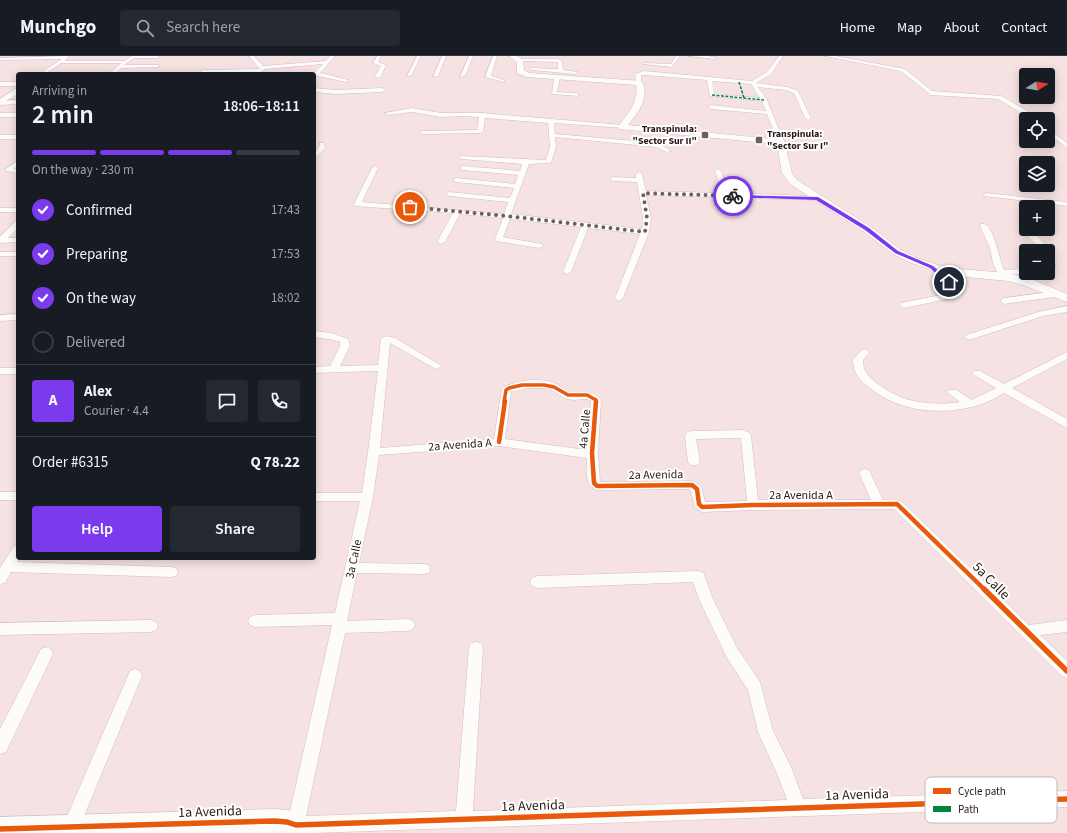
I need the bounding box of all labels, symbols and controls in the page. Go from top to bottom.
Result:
search box [120,10,400,46]
text: Munchgo [20,14,96,41]
icon: search [134,17,156,39]
text: Search here [166,17,240,38]
text: Home [840,18,875,38]
text: Map [897,18,922,38]
text: About [944,18,979,38]
text: Contact [1001,18,1047,38]
north arrow [1019,68,1055,104]
map controls [1019,68,1055,280]
text: Arriving in [32,82,87,100]
text: 2 min [32,96,94,133]
text: 18:06–18:11 [223,96,300,117]
button: locate [1019,112,1055,148]
place label: Transpinula: "Sector Sur II" [633,122,697,148]
place label: Transpinula: "Sector Sur I" [767,127,828,153]
marker: Transpinula: "Sector Sur II" [700,130,710,140]
marker: Transpinula: "Sector Sur I" [754,135,764,145]
button: layers [1019,156,1055,192]
text: On the way · 230 m [32,161,134,179]
courier [713,176,753,216]
icon: bike [722,185,744,207]
pin [393,190,427,224]
icon: bag [399,196,421,218]
icon: check [32,199,54,221]
text: Confirmed [66,200,132,221]
button: + [1019,200,1055,236]
text: 17:43 [271,201,300,219]
icon: check [32,243,54,265]
text: Preparing [66,244,127,265]
button: − [1019,244,1055,280]
text: 17:53 [271,245,300,263]
pin [932,265,966,299]
icon: home [938,271,960,293]
icon: check [32,287,54,309]
text: On the way [66,288,136,309]
text: 18:02 [271,289,300,307]
text: Delivered [66,332,125,353]
button: chat [206,380,248,422]
button: phone [258,380,300,422]
text: Alex [84,381,112,402]
text: A [49,390,57,411]
text: Courier · 4.4 [84,402,149,420]
street label: 4a Calle [575,409,595,449]
street label: 2a Avenida A [428,434,493,456]
text: Order #6315 [32,452,108,473]
text: Q 78.22 [251,452,300,473]
street label: 2a Avenida [629,466,683,484]
street label: 2a Avenida A [769,487,833,504]
button: Help [32,506,162,552]
button: Share [170,506,300,552]
street label: 3a Calle [342,538,366,580]
street label: 5a Calle [968,558,1014,604]
legend [925,777,1057,823]
street label: 1a Avenida [825,784,889,806]
text: Cycle path [958,784,1006,799]
street label: 1a Avenida [501,795,565,817]
street label: 1a Avenida [178,801,242,823]
text: Path [958,802,979,817]

